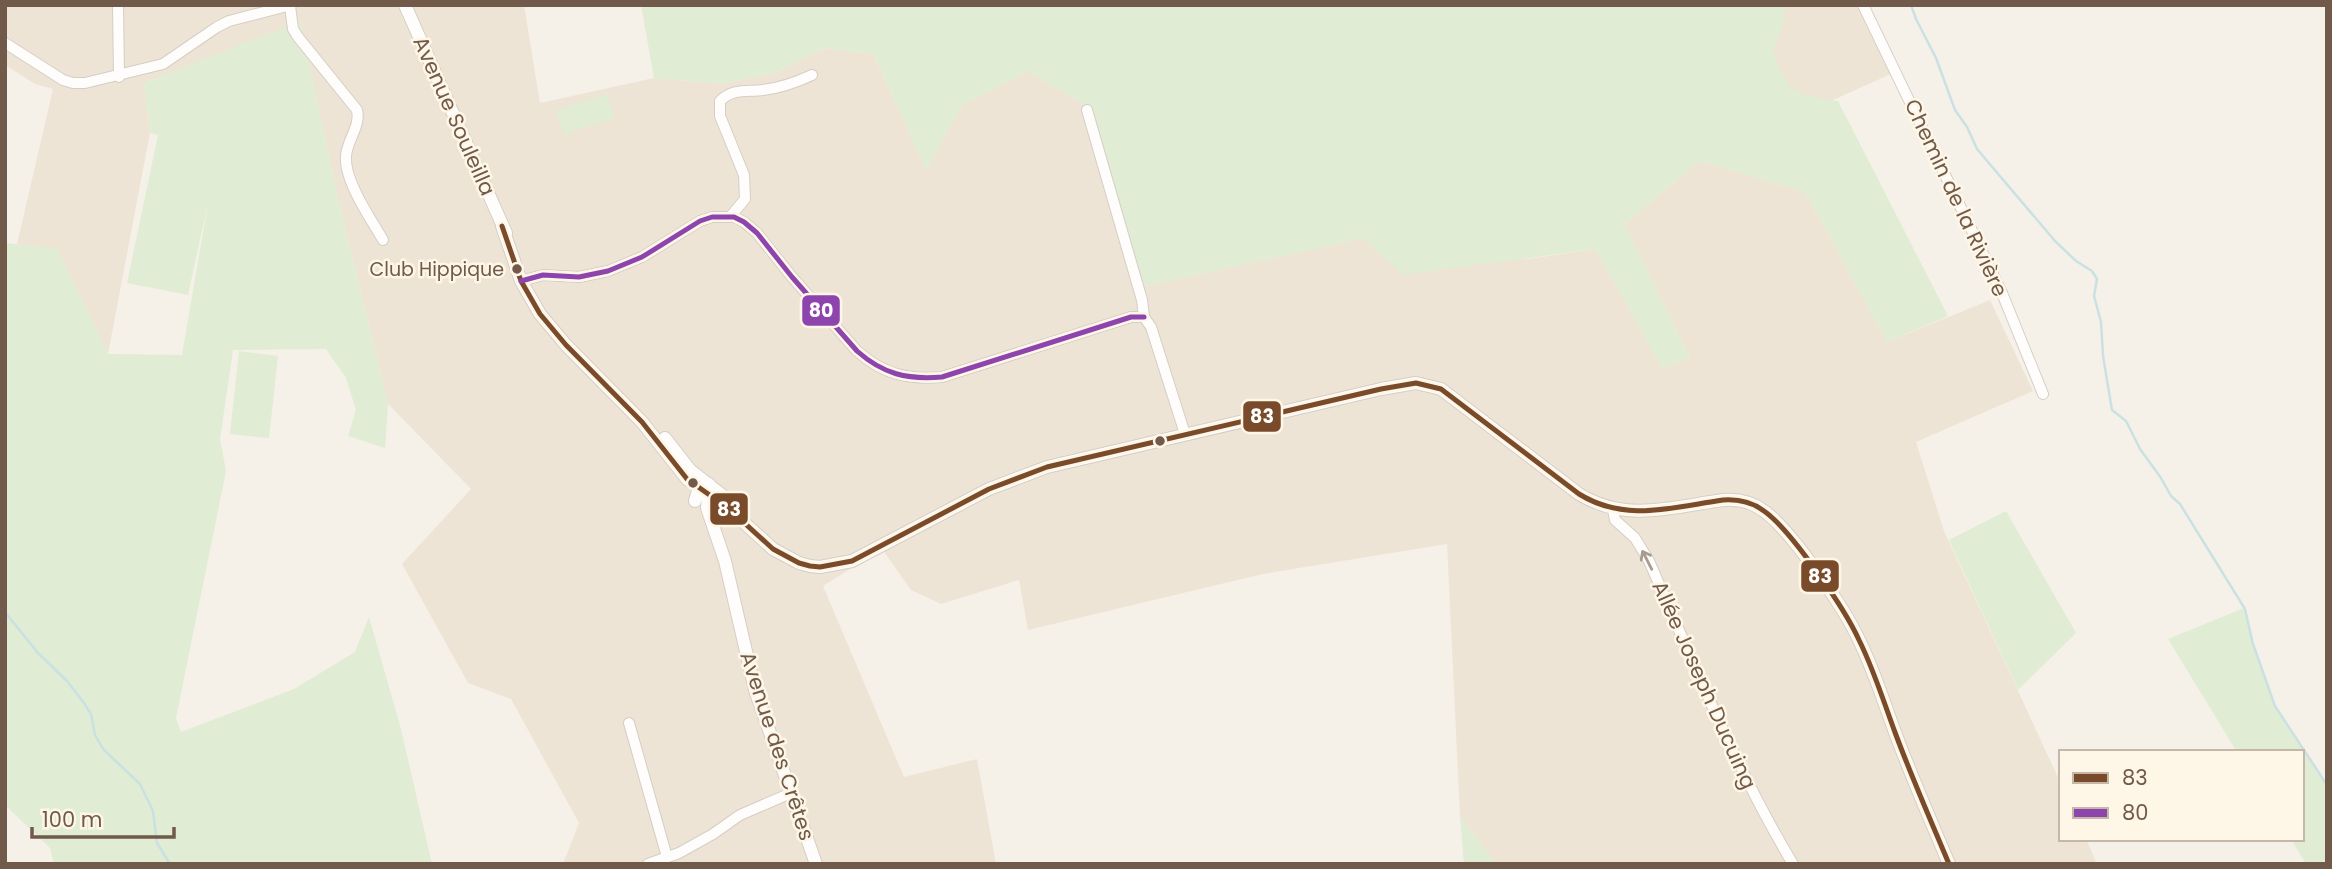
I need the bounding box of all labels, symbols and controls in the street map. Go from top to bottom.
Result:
street label: Avenue Souleilla [406,32,503,200]
street label: Chemin de la Rivière [1898,94,2015,301]
place label: Club Hippique [370,256,504,283]
marker: Club Hippique [510,262,524,276]
line badge: 80 [801,294,841,327]
text: 80 [809,297,833,324]
line badge: 83 [1242,400,1282,433]
text: 83 [1250,403,1274,430]
unlabelled marker [1153,434,1167,448]
unlabelled marker [686,476,700,490]
line badge: 83 [709,492,749,526]
text: 83 [717,496,741,523]
one-way arrow [1640,550,1654,571]
line badge: 83 [1800,559,1840,593]
text: 83 [1808,563,1832,590]
street label: Allée Joseph Ducuing [1645,576,1764,794]
street label: Avenue des Crêtes [733,648,822,844]
legend [2059,750,2304,841]
text: 83 [2122,763,2148,792]
scale bar [32,796,173,840]
text: 80 [2122,798,2148,827]
text: 100 m [42,805,102,834]

